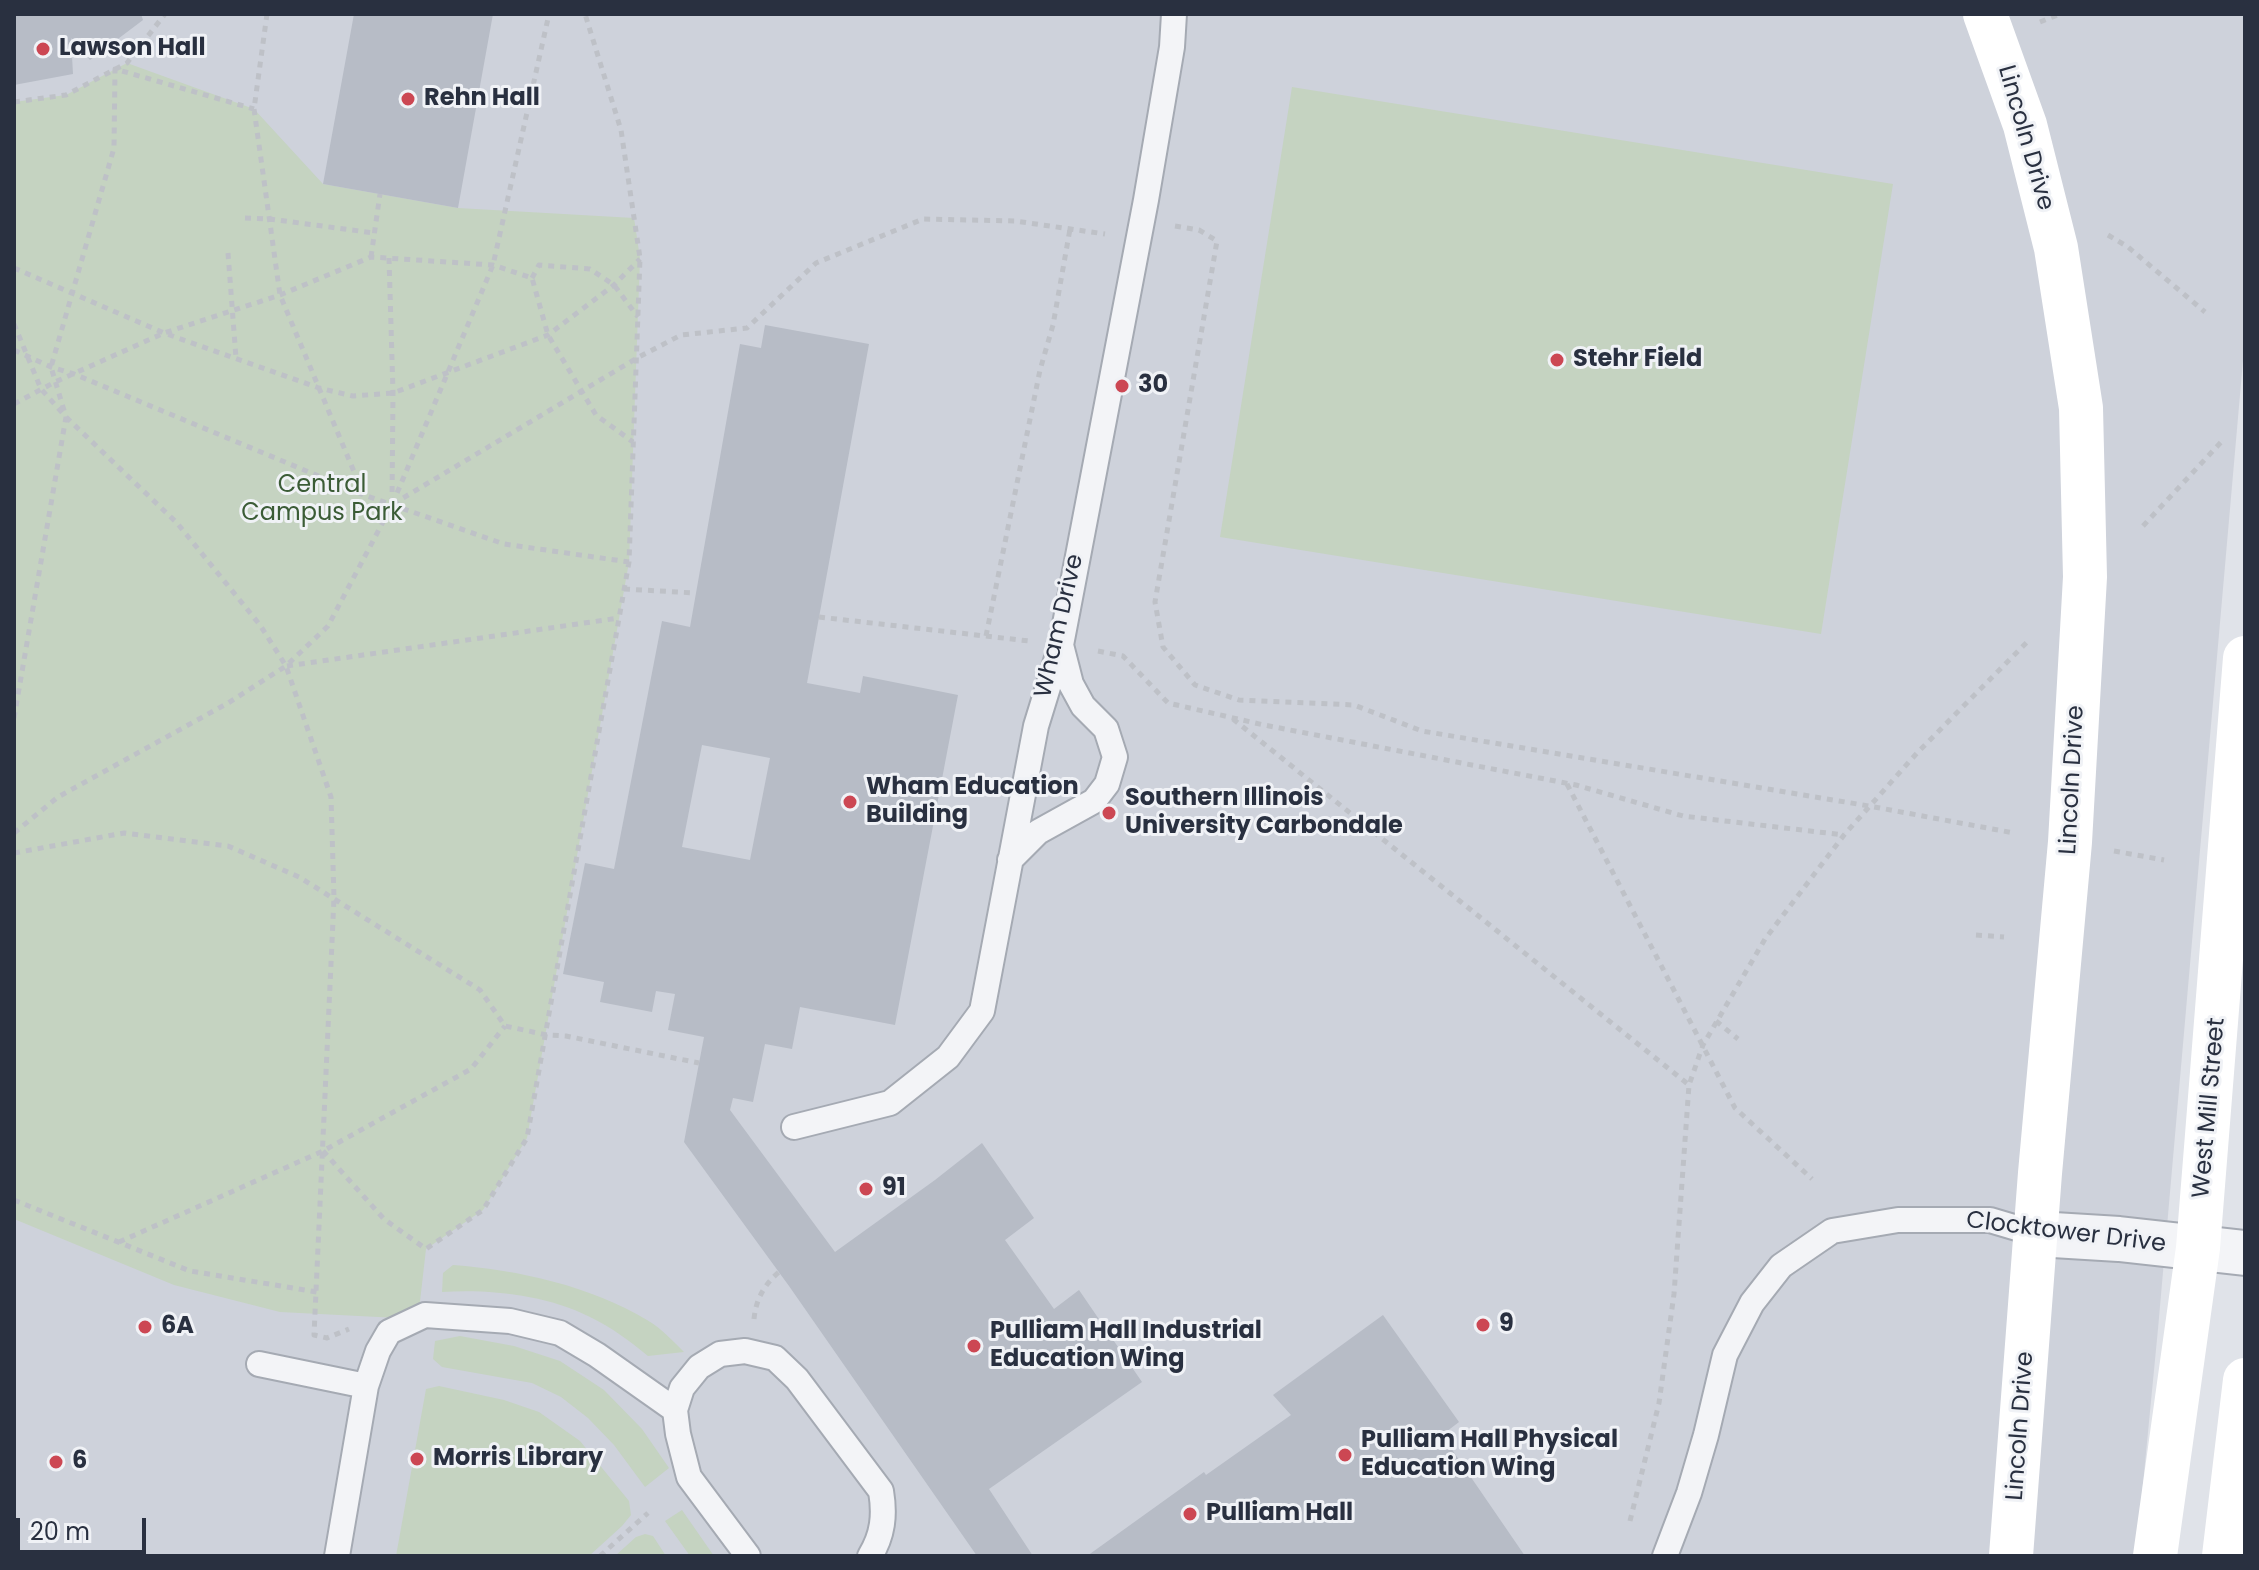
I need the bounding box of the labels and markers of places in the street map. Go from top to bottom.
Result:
place label: Lawson Hall [59,35,205,63]
marker: Lawson Hall [34,40,52,58]
place label: Rehn Hall [424,85,540,113]
marker: Rehn Hall [399,90,417,108]
place label: Stehr Field [1573,346,1702,374]
marker: Stehr Field [1548,351,1566,369]
place label: 30 [1138,372,1168,400]
marker: 30 [1113,377,1131,395]
place label: Wham Education Building [866,774,1079,830]
place label: Southern Illinois University Carbondale [1125,785,1403,841]
marker: Wham Education Building [841,793,859,811]
marker: Southern Illinois University Carbondale [1100,804,1118,822]
place label: 91 [882,1175,906,1203]
marker: 91 [857,1180,875,1198]
place label: 9 [1499,1311,1514,1339]
place label: 6A [161,1313,194,1341]
marker: 9 [1474,1316,1492,1334]
marker: 6A [136,1318,154,1336]
place label: Pulliam Hall Industrial Education Wing [990,1318,1262,1374]
marker: Pulliam Hall Industrial Education Wing [965,1337,983,1355]
place label: Pulliam Hall Physical Education Wing [1361,1427,1618,1483]
place label: Morris Library [433,1445,603,1473]
marker: Pulliam Hall Physical Education Wing [1336,1446,1354,1464]
place label: 6 [72,1448,87,1476]
marker: Morris Library [408,1450,426,1468]
marker: 6 [47,1453,65,1471]
place label: Pulliam Hall [1206,1500,1353,1528]
marker: Pulliam Hall [1181,1505,1199,1523]

